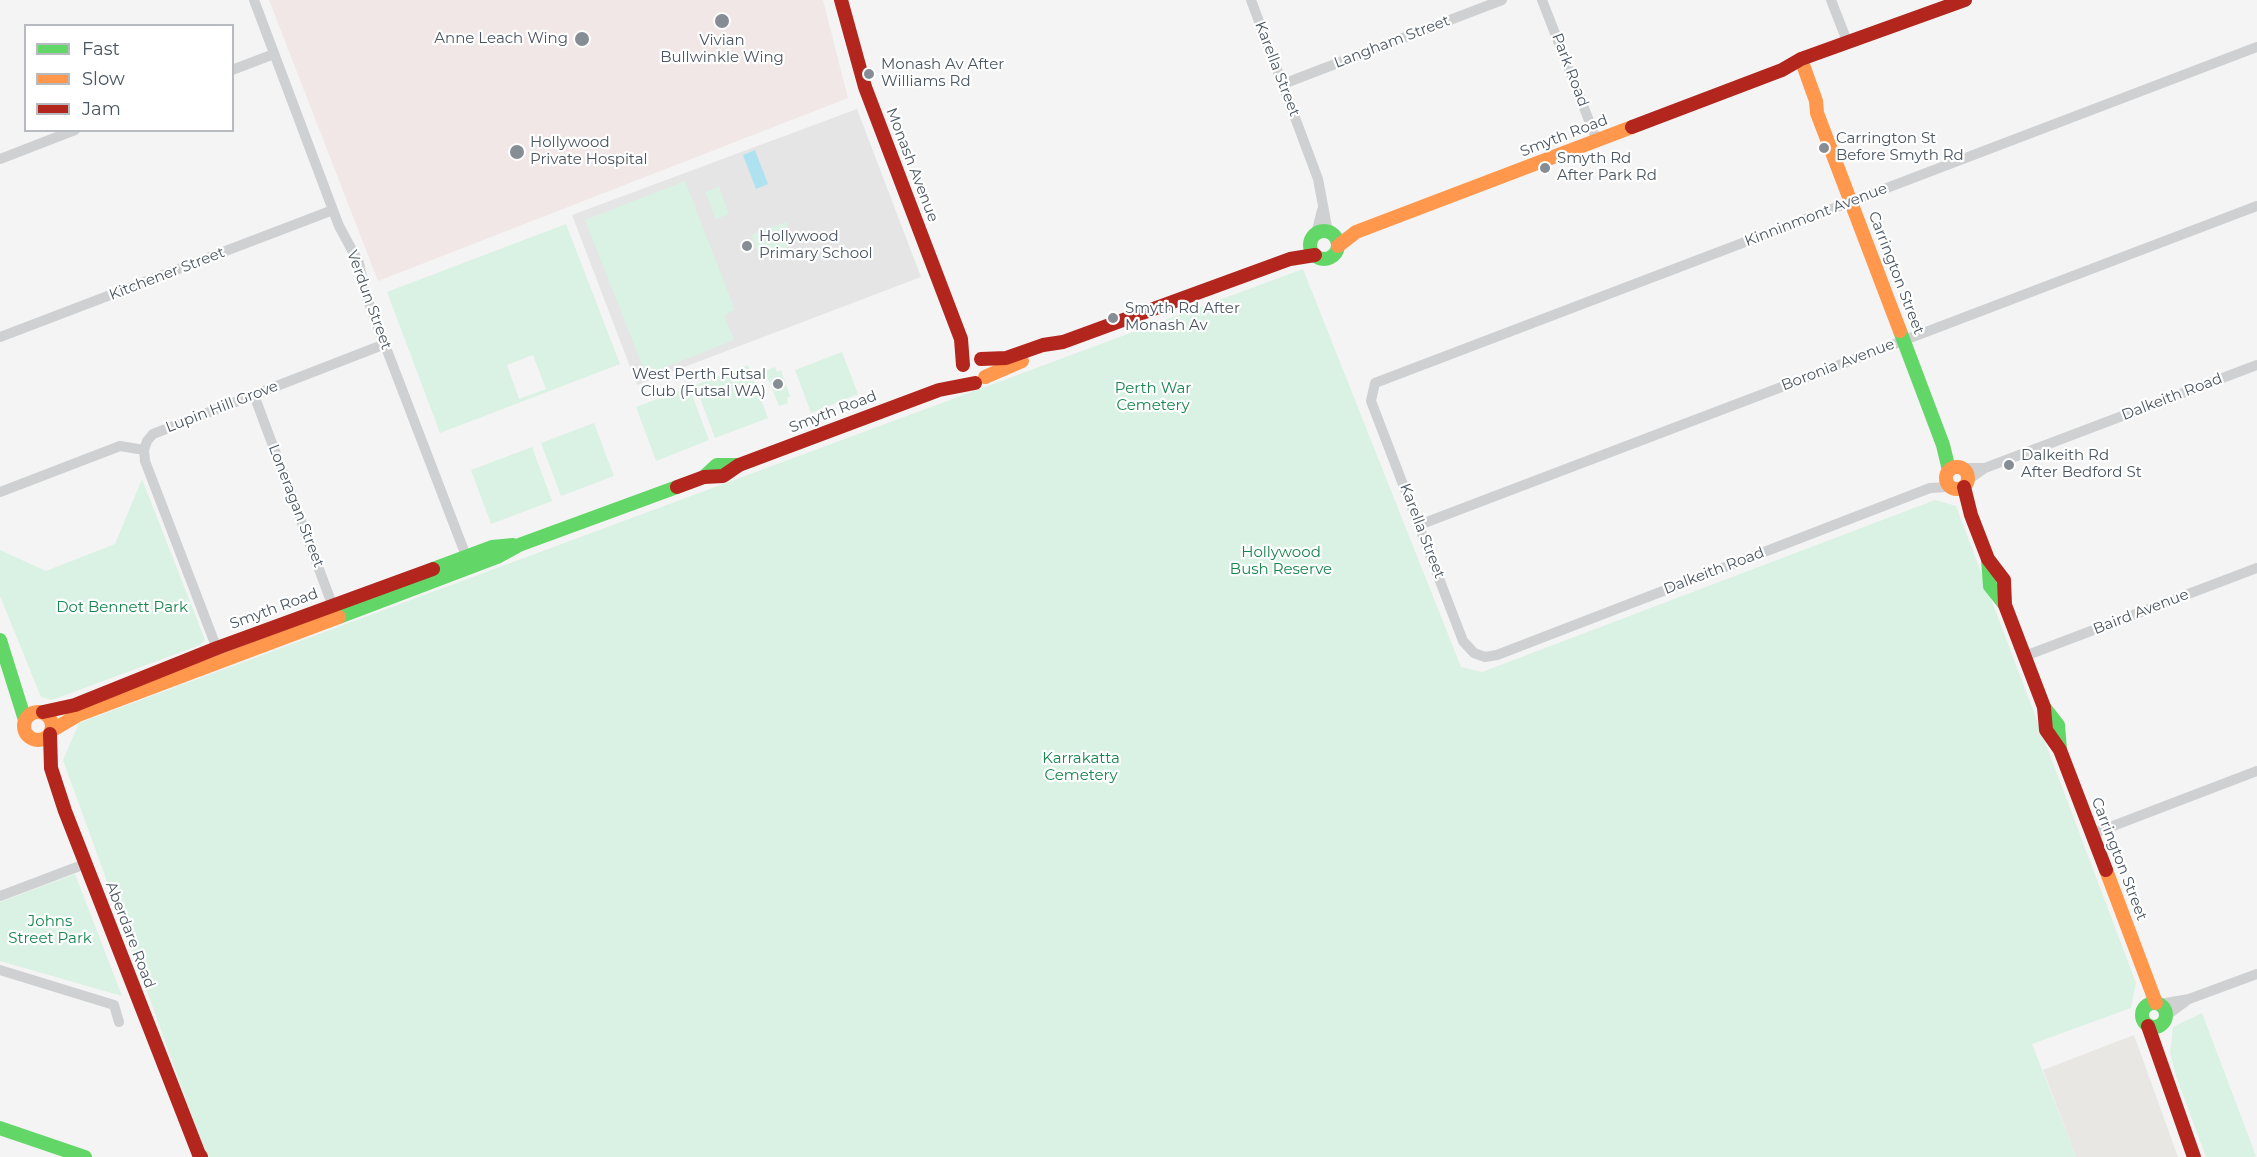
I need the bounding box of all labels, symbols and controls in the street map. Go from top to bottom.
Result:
marker: Vivian Bullwinkle Wing [713,12,731,30]
street label: Langham Street [1332,12,1452,72]
street label: Karella Street [1251,19,1303,119]
legend [24,24,234,132]
place label: Anne Leach Wing [434,30,568,48]
marker: Anne Leach Wing [573,30,591,48]
street label: Park Road [1548,31,1592,109]
place label: Vivian Bullwinkle Wing [660,32,784,67]
text: Fast [82,38,120,60]
place label: Monash Av After Williams Rd [881,56,1004,91]
marker: Monash Av After Williams Rd [862,67,876,81]
text: Slow [82,68,125,90]
text: Jam [82,98,121,120]
street label: Monash Avenue [882,105,942,225]
street label: Smyth Road [1518,111,1610,161]
place label: Carrington St Before Smyth Rd [1836,130,1964,165]
place label: Hollywood Private Hospital [530,134,648,169]
marker: Carrington St Before Smyth Rd [1817,141,1831,155]
marker: Hollywood Private Hospital [508,143,526,161]
place label: Smyth Rd After Park Rd [1557,150,1657,185]
marker: Smyth Rd After Park Rd [1538,161,1552,175]
street label: Kinninmont Avenue [1742,179,1890,251]
street label: Carrington Street [1864,209,1928,337]
place label: Hollywood Primary School [759,228,873,263]
marker: Hollywood Primary School [740,239,754,253]
street label: Kitchener Street [107,244,227,304]
street label: Verdun Street [343,248,395,352]
place label: Smyth Rd After Monash Av [1125,300,1240,335]
marker: Smyth Rd After Monash Av [1106,311,1120,325]
street label: Boronia Avenue [1779,335,1897,395]
place label: West Perth Futsal Club (Futsal WA) [632,366,766,401]
street label: Dalkeith Road [2119,370,2225,424]
street label: Lupin Hill Grove [163,377,281,437]
marker: West Perth Futsal Club (Futsal WA) [771,377,785,391]
park label: Perth War Cemetery [1115,380,1191,415]
street label: Smyth Road [787,387,879,437]
street label: Loneragan Street [264,442,328,570]
place label: Dalkeith Rd After Bedford St [2021,447,2142,482]
marker: Dalkeith Rd After Bedford St [2002,458,2016,472]
street label: Karella Street [1396,481,1448,581]
park label: Hollywood Bush Reserve [1230,544,1332,579]
street label: Dalkeith Road [1661,544,1767,598]
street label: Smyth Road [227,585,321,633]
street label: Baird Avenue [2091,586,2191,638]
park label: Dot Bennett Park [56,599,188,617]
park label: Karrakatta Cemetery [1042,750,1120,785]
street label: Carrington Street [2087,795,2151,923]
street label: Aberdare Road [101,879,159,991]
park label: Johns Street Park [8,913,92,948]

